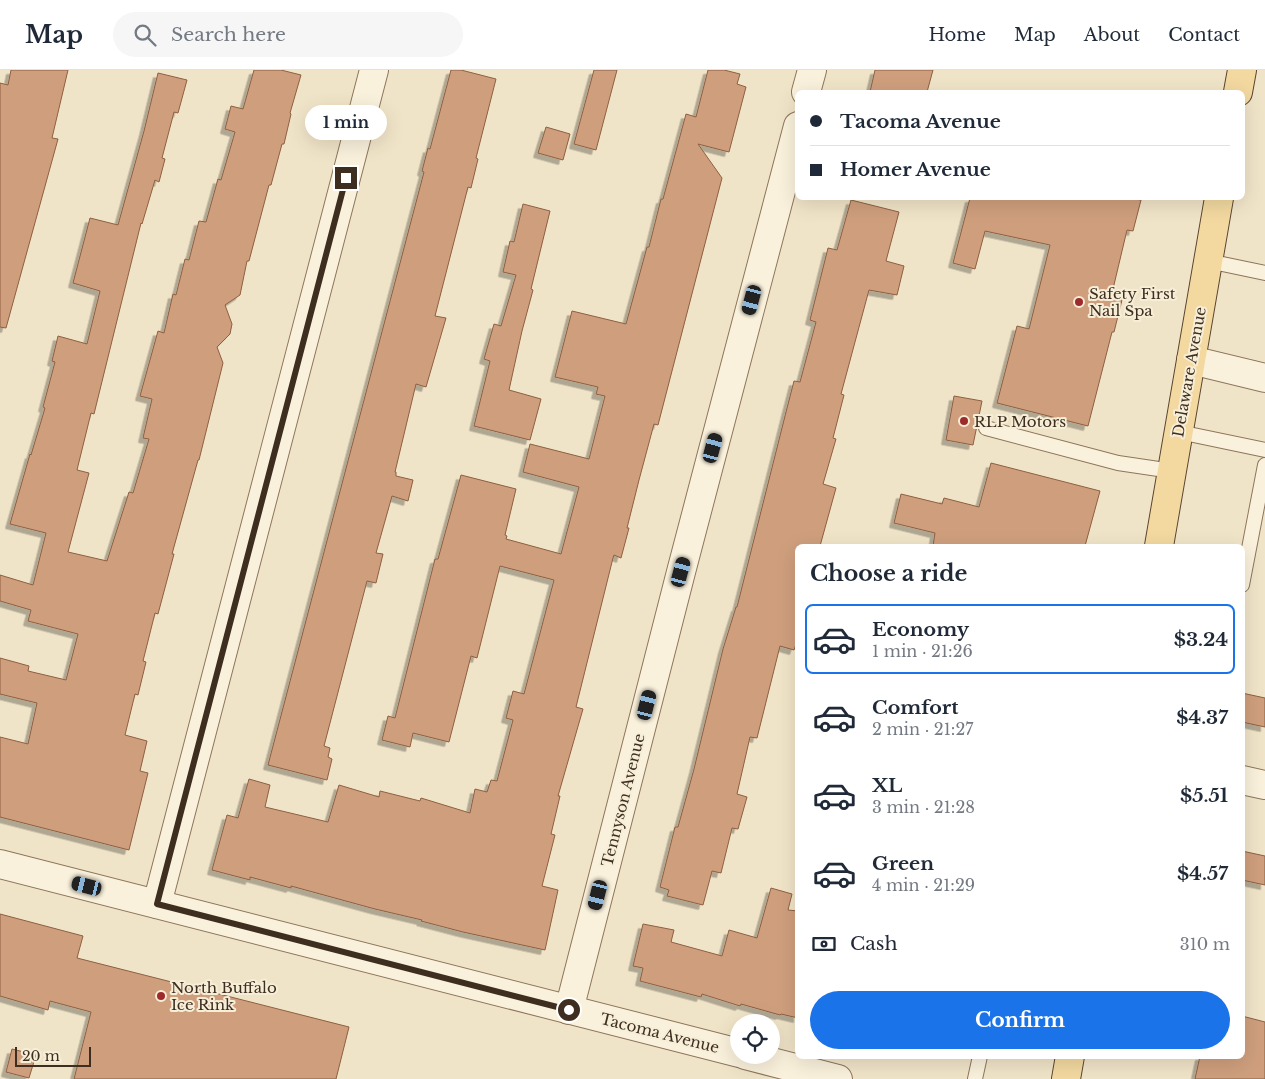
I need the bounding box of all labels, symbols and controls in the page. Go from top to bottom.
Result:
search box [113,12,463,57]
text: Map [25,20,83,49]
icon: search [131,21,159,49]
text: Search here [171,23,286,46]
text: Home [928,24,986,46]
text: Map [1014,24,1056,46]
text: About [1084,24,1140,46]
text: Contact [1168,24,1240,46]
callout: 1 min [305,106,387,140]
text: Tacoma Avenue [840,110,1001,133]
text: 1 min [323,112,369,132]
text: Homer Avenue [840,158,991,181]
route end [335,167,357,189]
car [740,284,763,316]
place label: Safety First Nail Spa [1089,284,1176,320]
marker: Safety First Nail Spa [1073,296,1085,308]
street label: Delaware Avenue [1168,305,1210,439]
place label: RLP Motors [974,412,1066,431]
marker: RLP Motors [958,415,970,427]
car [701,432,724,464]
car [669,556,692,588]
text: Choose a ride [810,560,967,587]
icon: car [812,617,857,662]
text: Economy [872,618,969,641]
text: $3.24 [1174,628,1228,651]
text: 1 min · 21:26 [872,641,973,661]
car [636,689,657,721]
icon: car [812,695,857,740]
text: Comfort [872,696,959,719]
text: $4.37 [1176,706,1228,729]
text: 2 min · 21:27 [872,719,973,739]
street label: Tennyson Avenue [597,731,649,869]
icon: car [812,773,857,818]
text: XL [872,774,902,797]
text: $5.51 [1180,784,1228,807]
text: 3 min · 21:28 [872,797,975,817]
icon: car [812,851,857,896]
text: Green [872,852,934,875]
text: $4.57 [1177,862,1228,885]
car [70,875,103,897]
text: 4 min · 21:29 [872,875,975,895]
car [587,879,608,911]
icon: cash [810,930,838,958]
text: Cash [850,932,897,955]
text: 310 m [1180,934,1230,954]
place label: North Buffalo Ice Rink [171,978,277,1014]
marker: North Buffalo Ice Rink [155,990,167,1002]
button: Confirm [810,991,1230,1049]
route start [558,999,580,1021]
street label: Tacoma Avenue [599,1009,721,1057]
map controls [730,1014,780,1064]
button: locate [730,1014,780,1064]
scale bar [15,1044,91,1067]
text: 20 m [22,1047,60,1065]

